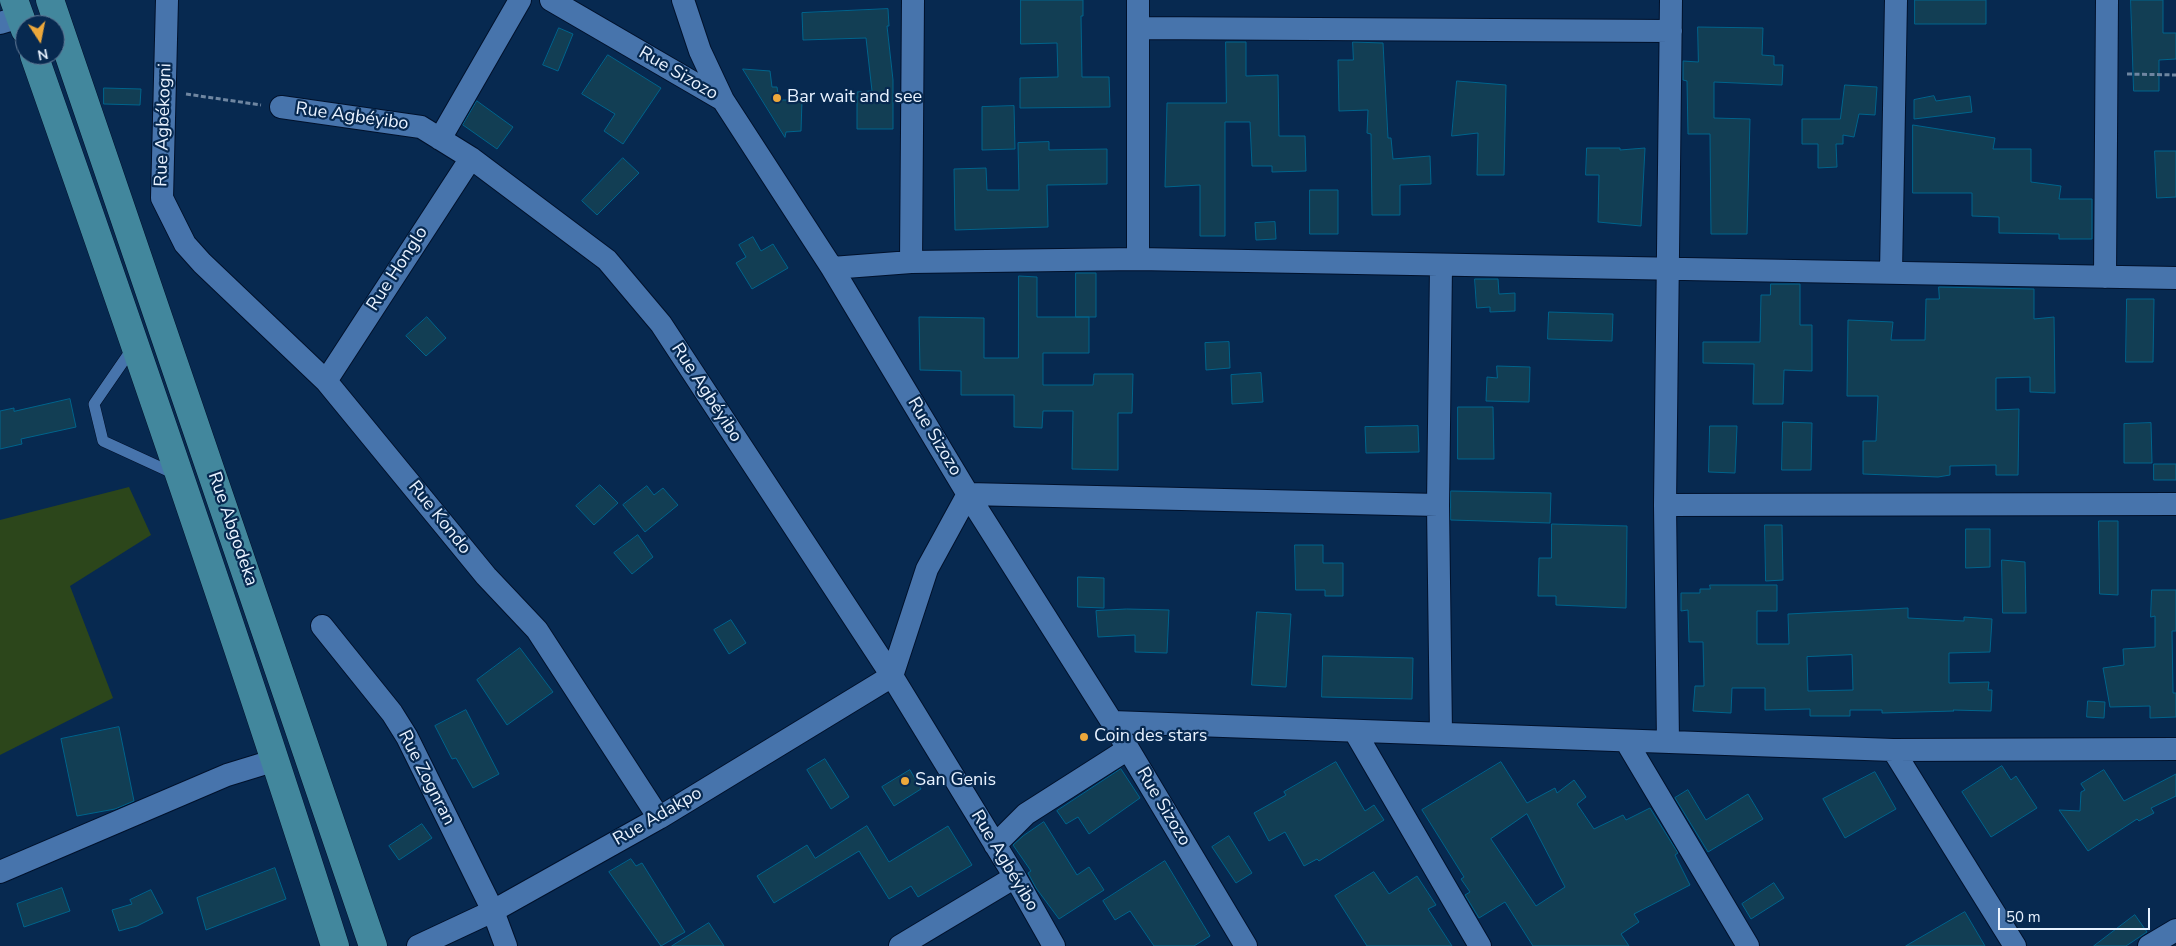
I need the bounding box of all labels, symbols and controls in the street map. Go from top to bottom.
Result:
north arrow [15,15,65,65]
street label: Rue Sizozo [635,43,721,105]
text: N [36,44,50,65]
street label: Rue Agbékogni [151,63,177,187]
place label: Bar wait and see [787,87,922,109]
marker: Bar wait and see [771,92,783,104]
street label: Rue Agbéyibo [294,98,410,136]
street label: Rue Honglo [363,223,433,315]
street label: Rue Agbéyibo [666,339,746,447]
street label: Rue Sizozo [902,394,966,480]
street label: Rue Abgodeka [202,469,262,589]
street label: Rue Kondo [403,477,475,559]
place label: Coin des stars [1094,726,1207,748]
street label: Rue Zognran [393,727,459,829]
marker: Coin des stars [1078,731,1090,743]
street label: Rue Sizozo [1131,764,1195,850]
place label: San Genis [915,770,996,792]
marker: San Genis [899,775,911,787]
street label: Rue Adakpo [610,783,706,851]
street label: Rue Agbéyibo [965,807,1043,915]
scale bar [2001,898,2154,930]
text: 50 m [2006,907,2041,927]

